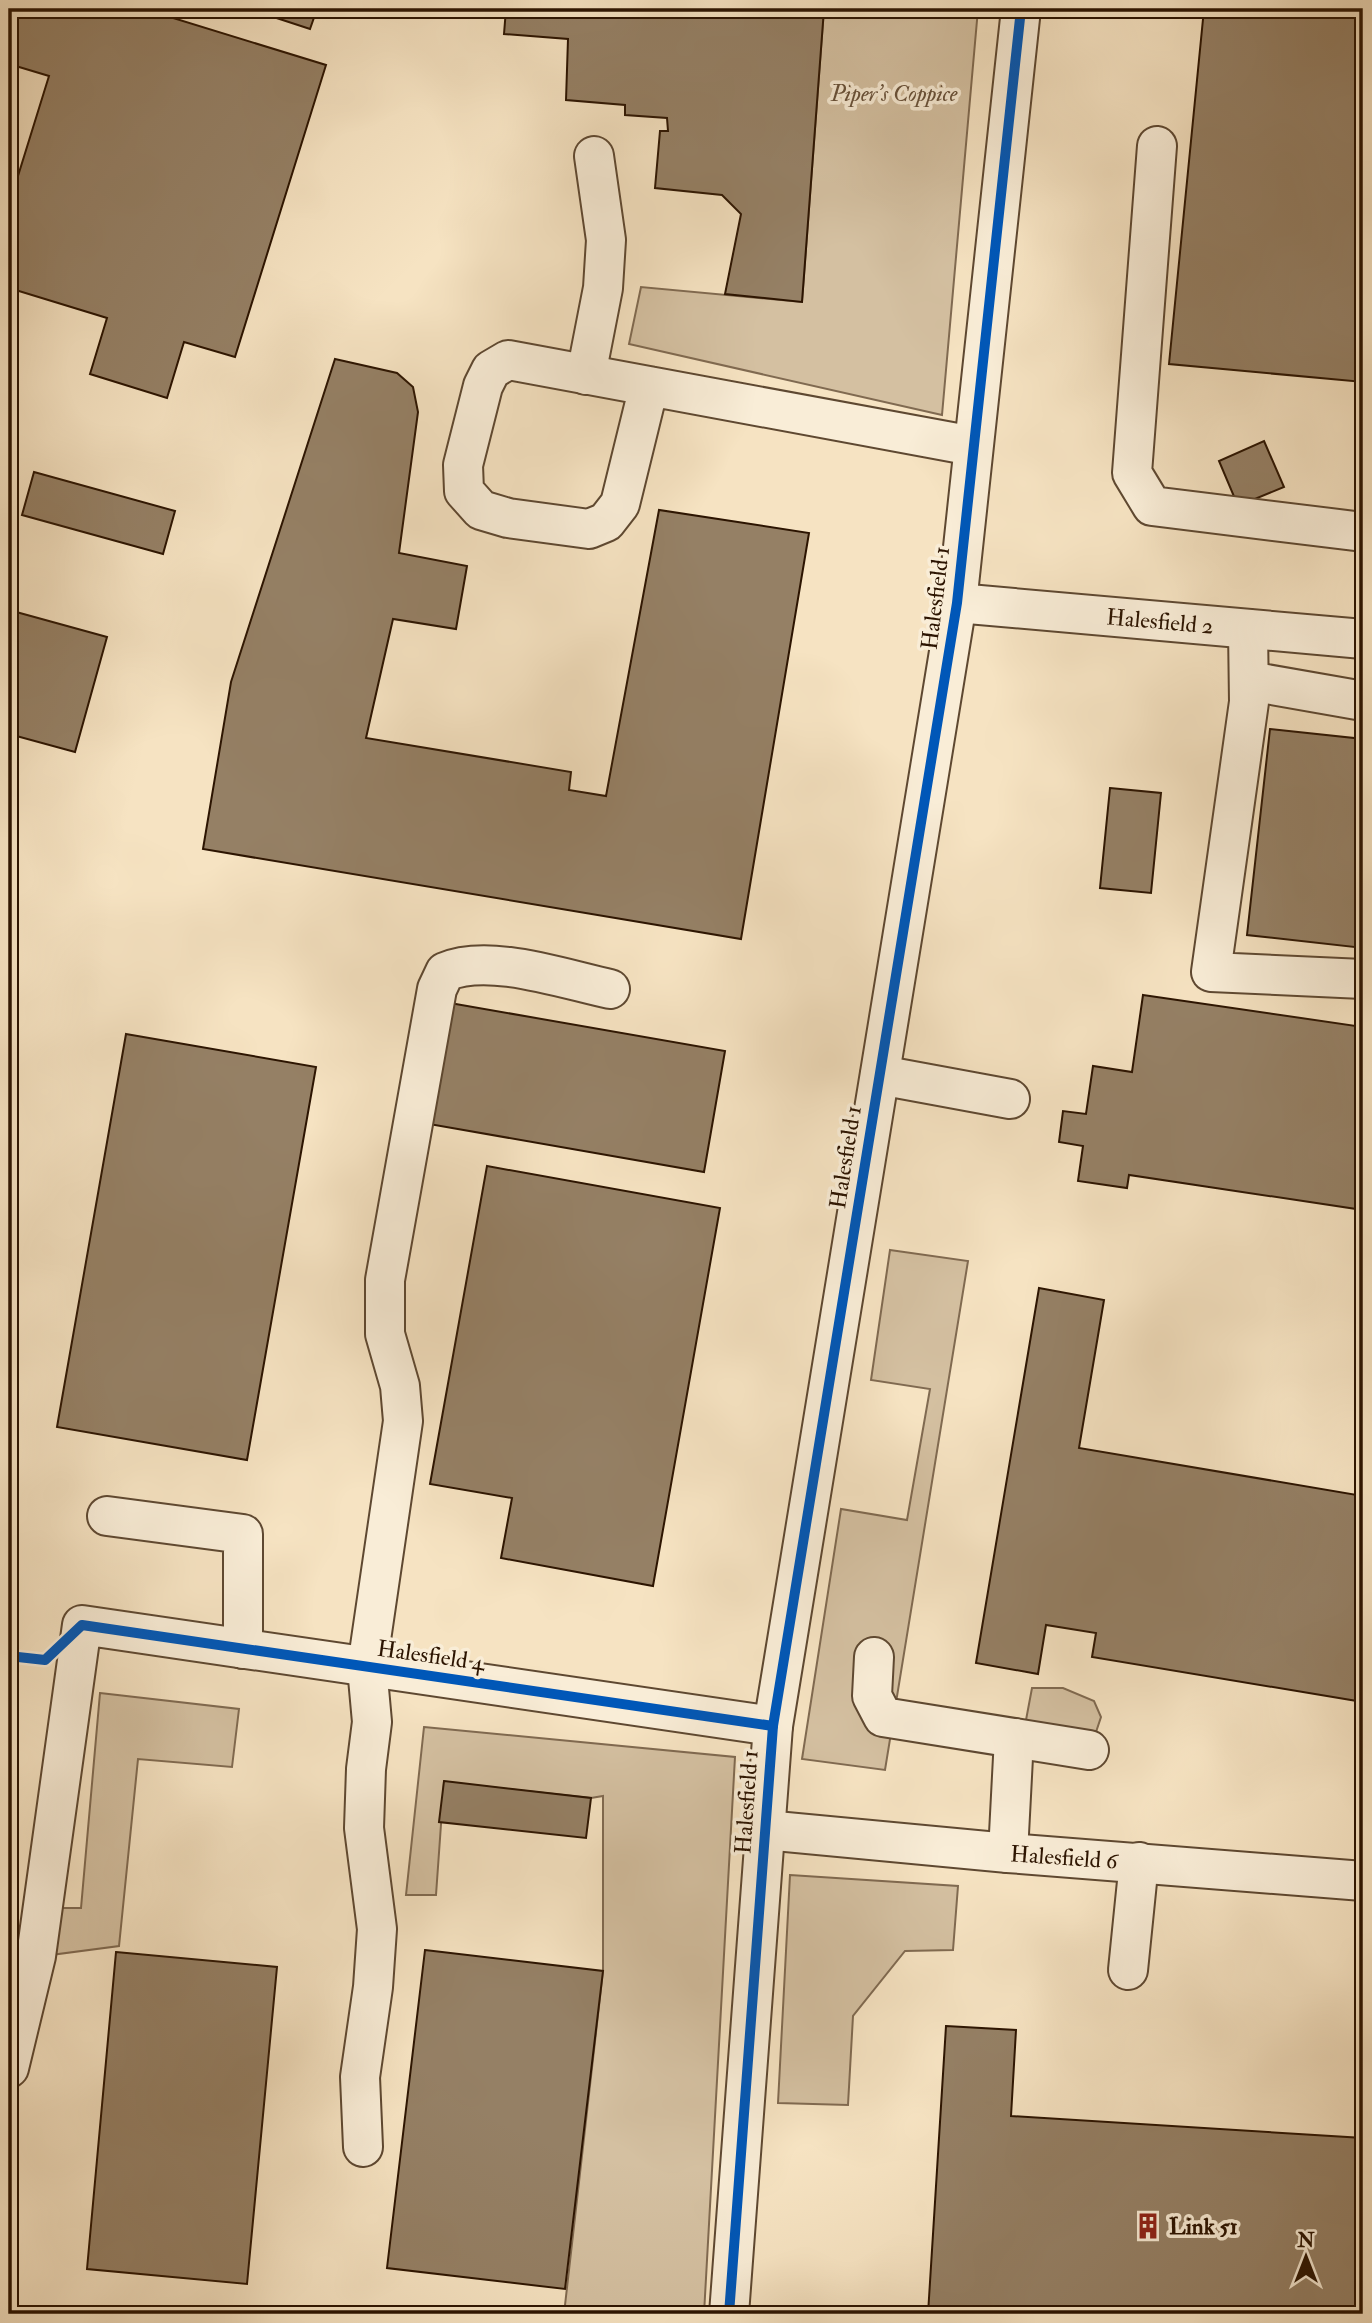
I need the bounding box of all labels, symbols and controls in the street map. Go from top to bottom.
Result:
park label: Piper's Coppice [830,79,958,108]
street label: Halesfield 1 [915,545,956,651]
street label: Halesfield 2 [1105,602,1215,641]
street label: Halesfield 1 [823,1103,868,1211]
street label: Halesfield 4 [375,1634,488,1678]
street label: Halesfield 1 [728,1749,765,1855]
street label: Halesfield 6 [1009,1839,1120,1876]
building icon: Link 51 [1133,2211,1163,2241]
place label: Link 51 [1169,2212,1238,2241]
north arrow [1270,2222,1340,2292]
text: N [1296,2229,1315,2253]

